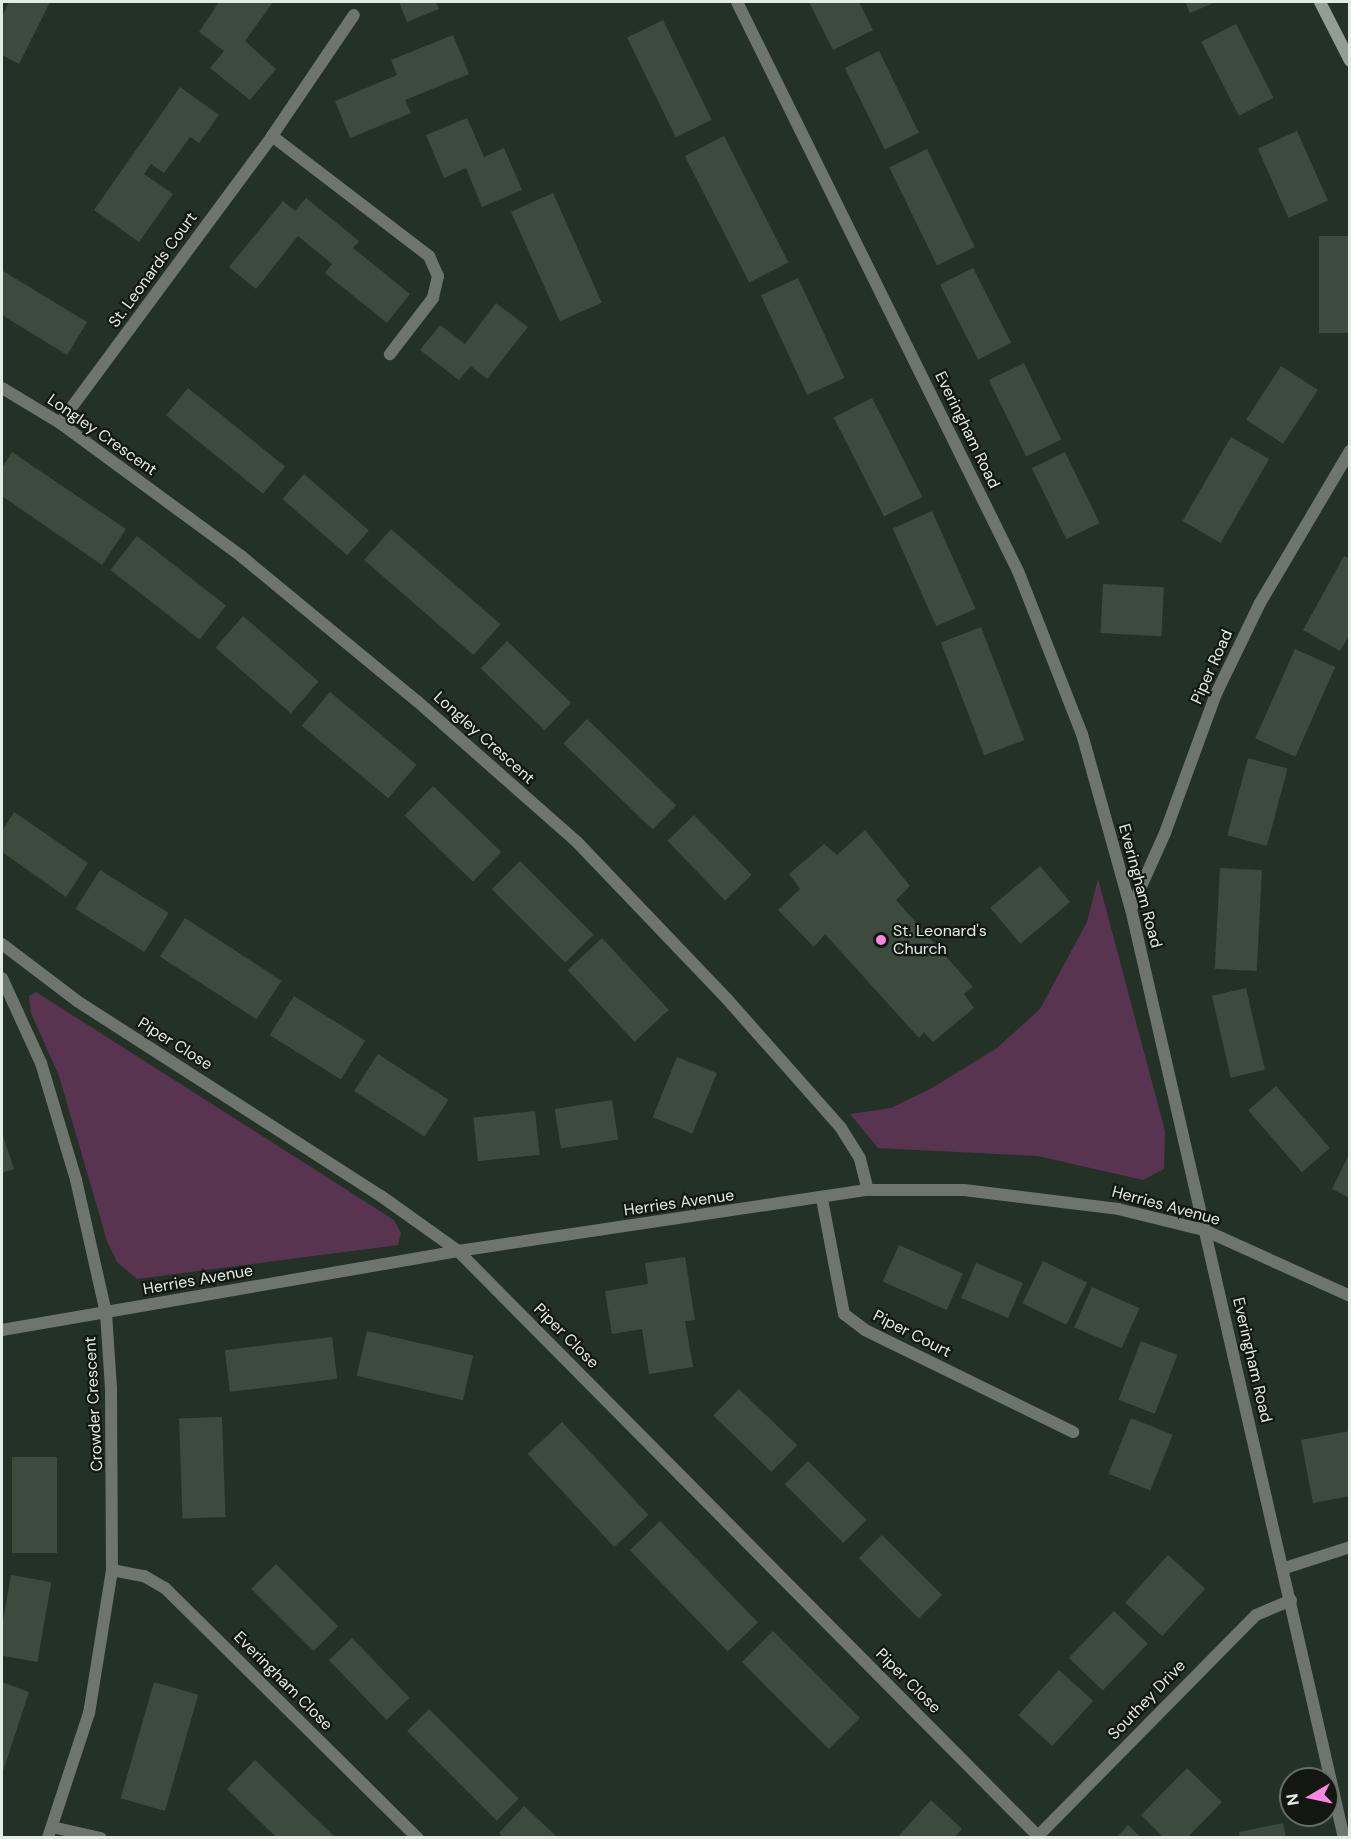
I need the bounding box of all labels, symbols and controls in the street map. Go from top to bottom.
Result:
street label: St. Leonards Court [105,209,201,331]
street label: Everingham Road [930,368,1004,492]
street label: Longley Crescent [44,390,160,480]
street label: Piper Road [1187,627,1237,707]
street label: Longley Crescent [430,688,538,788]
street label: Everingham Road [1114,822,1166,950]
place label: St. Leonard's Church [893,921,987,959]
marker: St. Leonard's Church [874,933,888,947]
street label: Piper Close [134,1014,216,1074]
street label: Herries Avenue [1110,1182,1222,1230]
street label: Herries Avenue [623,1186,735,1220]
street label: Herries Avenue [141,1261,255,1299]
street label: Everingham Road [1228,1296,1276,1424]
street label: Piper Close [529,1299,603,1373]
street label: Piper Court [870,1306,954,1362]
street label: Crowder Crescent [81,1336,107,1472]
street label: Everingham Close [230,1628,336,1734]
street label: Piper Close [871,1644,945,1718]
street label: Southey Drive [1104,1656,1190,1744]
north arrow [1279,1767,1339,1827]
text: N [1281,1792,1304,1807]

